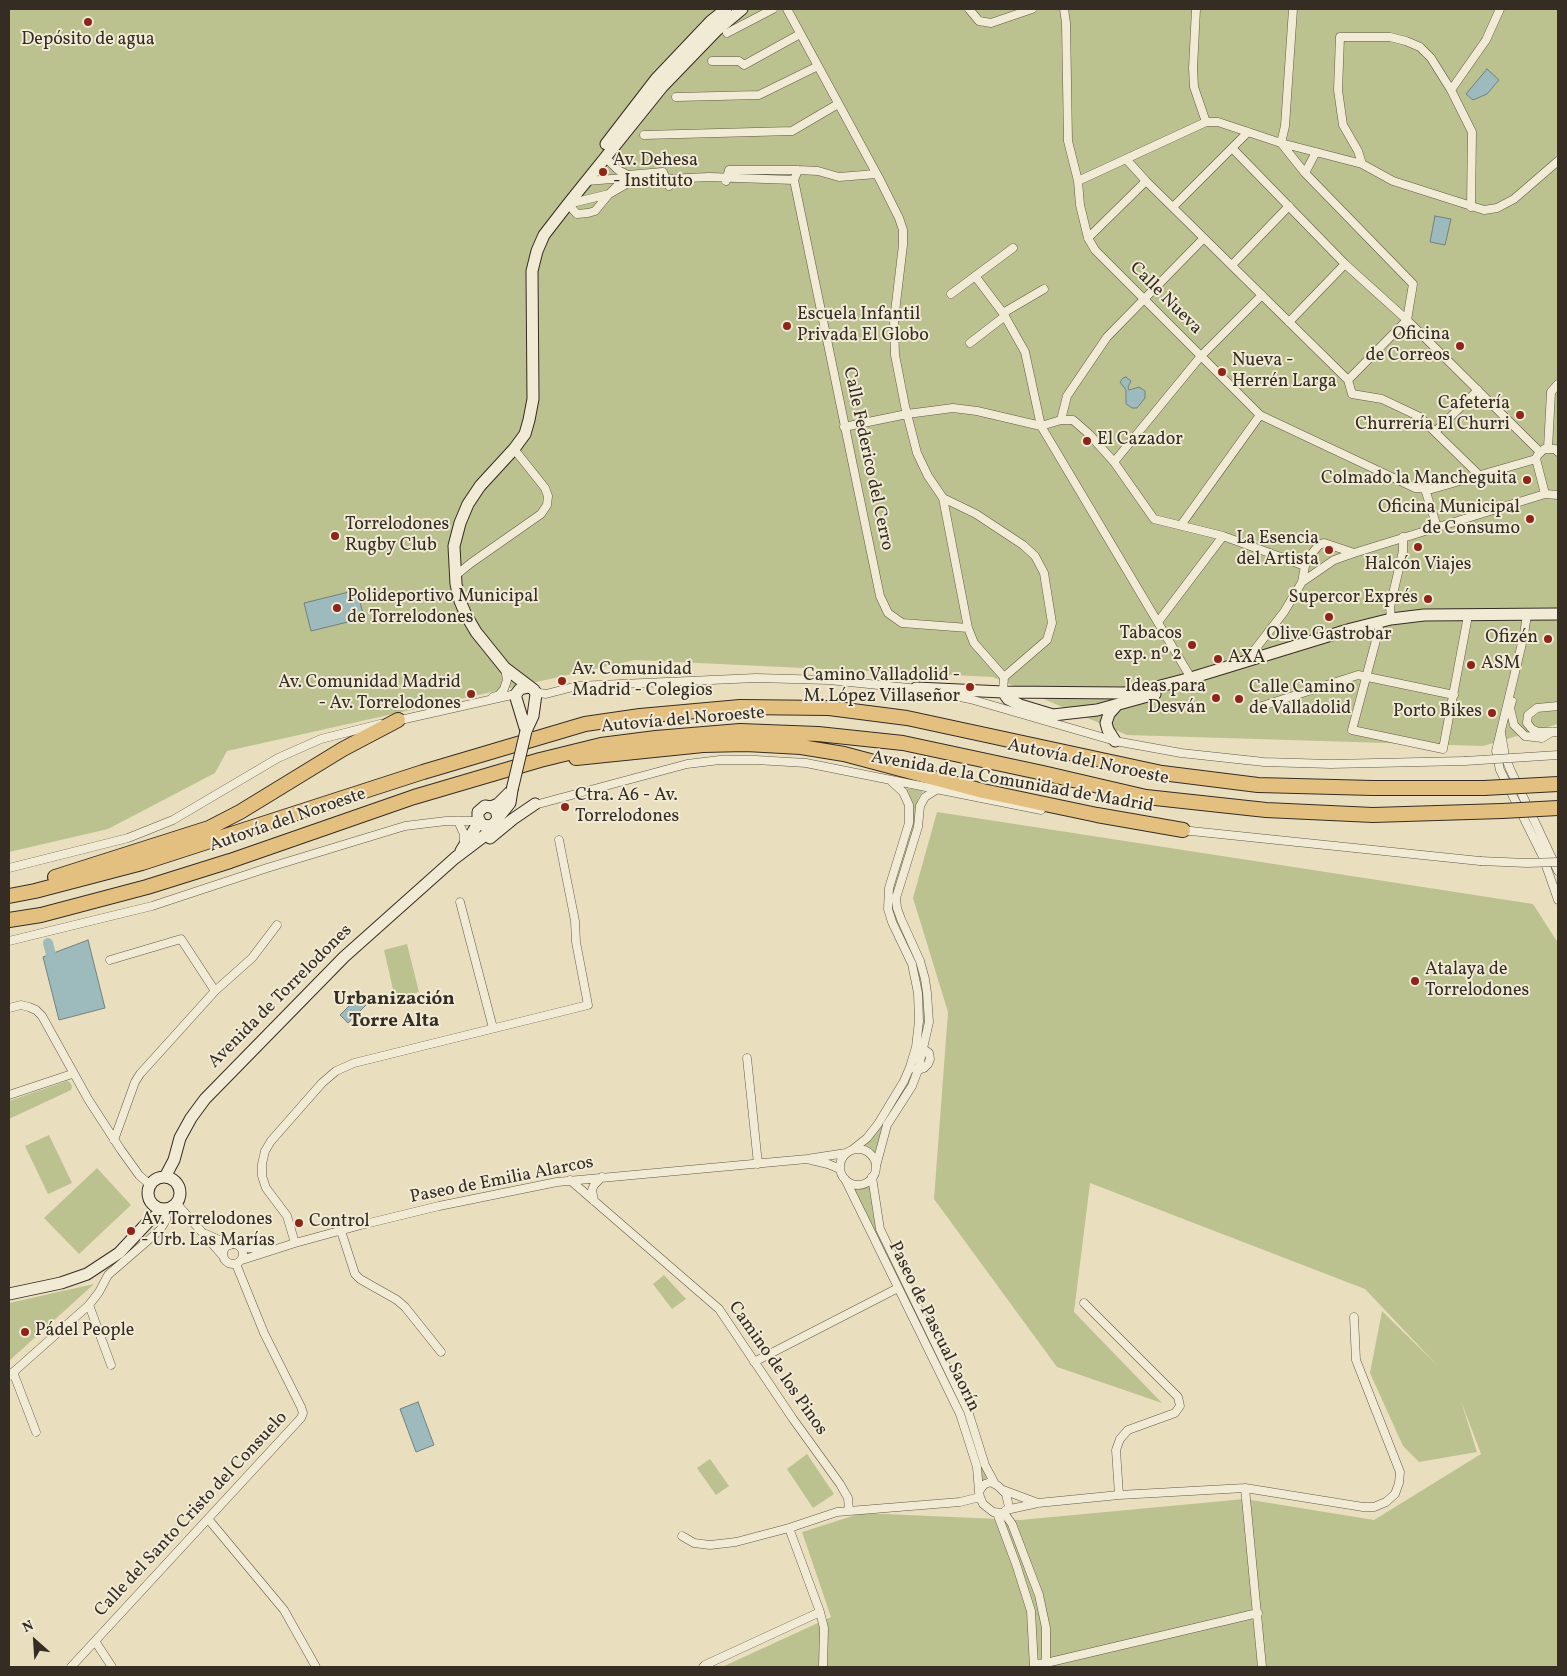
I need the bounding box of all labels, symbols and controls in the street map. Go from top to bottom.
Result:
marker: Depósito de agua [82,16,94,28]
place label: Depósito de agua [21,30,155,52]
place label: Av. Dehesa - Instituto [613,151,698,193]
marker: Av. Dehesa - Instituto [597,166,609,178]
street label: Calle Nueva [1124,258,1206,340]
place label: Escuela Infantil Privada El Globo [797,305,929,348]
marker: Escuela Infantil Privada El Globo [781,320,793,332]
place label: Oficina de Correos [1365,325,1450,368]
marker: Oficina de Correos [1454,340,1466,352]
place label: Nueva - Herrén Larga [1232,351,1337,394]
street label: Calle Federico del Cerro [837,365,897,553]
marker: Nueva - Herrén Larga [1216,366,1228,378]
place label: Cafetería Churrería El Churri [1355,394,1510,436]
marker: Cafetería Churrería El Churri [1514,409,1526,421]
place label: El Cazador [1097,430,1183,452]
marker: El Cazador [1081,435,1093,447]
place label: Colmado la Mancheguita [1321,469,1517,491]
marker: Colmado la Mancheguita [1521,474,1533,486]
place label: Oficina Municipal de Consumo [1378,498,1520,540]
marker: Oficina Municipal de Consumo [1524,513,1536,525]
place label: Torrelodones Rugby Club [345,515,449,558]
place label: La Esencia del Artista [1236,529,1319,572]
marker: Torrelodones Rugby Club [329,530,341,542]
marker: Halcón Viajes [1412,541,1424,553]
marker: La Esencia del Artista [1323,544,1335,556]
place label: Halcón Viajes [1364,555,1472,577]
place label: Polideportivo Municipal de Torrelodones [347,587,538,630]
place label: Supercor Exprés [1288,588,1418,610]
marker: Supercor Exprés [1422,593,1434,605]
marker: Polideportivo Municipal de Torrelodones [331,602,343,614]
marker: Olive Gastrobar [1323,611,1335,623]
place label: Tabacos exp. nº 2 [1115,624,1182,666]
place label: Olive Gastrobar [1267,625,1391,647]
place label: Ofizén [1485,628,1538,650]
marker: Ofizén [1542,633,1554,645]
marker: Tabacos exp. nº 2 [1186,639,1198,651]
place label: AXA [1228,648,1265,670]
marker: AXA [1212,653,1224,665]
place label: ASM [1481,654,1520,676]
marker: ASM [1465,659,1477,671]
place label: Av. Comunidad Madrid - Colegios [572,660,713,702]
place label: Camino Valladolid - M. López Villaseñor [803,666,960,709]
place label: Av. Comunidad Madrid - Av. Torrelodones [278,673,461,716]
marker: Av. Comunidad Madrid - Colegios [556,675,568,687]
place label: Ideas para Desván [1125,677,1206,720]
place label: Calle Camino de Valladolid [1249,678,1355,721]
marker: Camino Valladolid - M. López Villaseñor [964,681,976,693]
marker: Av. Comunidad Madrid - Av. Torrelodones [465,688,477,700]
marker: Ideas para Desván [1210,692,1222,704]
marker: Calle Camino de Valladolid [1233,693,1245,705]
place label: Porto Bikes [1393,702,1482,724]
street label: Autovía del Noroeste [600,703,766,739]
marker: Porto Bikes [1486,707,1498,719]
street label: Autovía del Noroeste [1005,735,1171,791]
street label: Avenida de la Comunidad de Madrid [869,748,1155,818]
street label: Autovía del Noroeste [207,784,369,858]
place label: Ctra. A6 - Av. Torrelodones [575,786,679,829]
marker: Ctra. A6 - Av. Torrelodones [559,801,571,813]
street label: Avenida de Torrelodones [205,921,357,1073]
place label: Atalaya de Torrelodones [1425,960,1529,1002]
marker: Atalaya de Torrelodones [1409,975,1421,987]
district label: Urbanización Torre Alta [333,990,455,1034]
street label: Paseo de Emilia Alarcos [408,1153,596,1209]
place label: Av. Torrelodones - Urb. Las Marías [141,1210,275,1252]
place label: Control [309,1212,370,1234]
marker: Control [293,1217,305,1229]
marker: Av. Torrelodones - Urb. Las Marías [125,1225,137,1237]
street label: Paseo de Pascual Saorín [882,1238,984,1416]
street label: Camino de los Pinos [723,1298,831,1440]
place label: Pádel People [35,1321,134,1343]
marker: Pádel People [19,1326,31,1338]
street label: Calle del Santo Cristo del Consuelo [91,1408,293,1622]
north arrow [10,1616,60,1666]
text: N [19,1616,37,1638]

